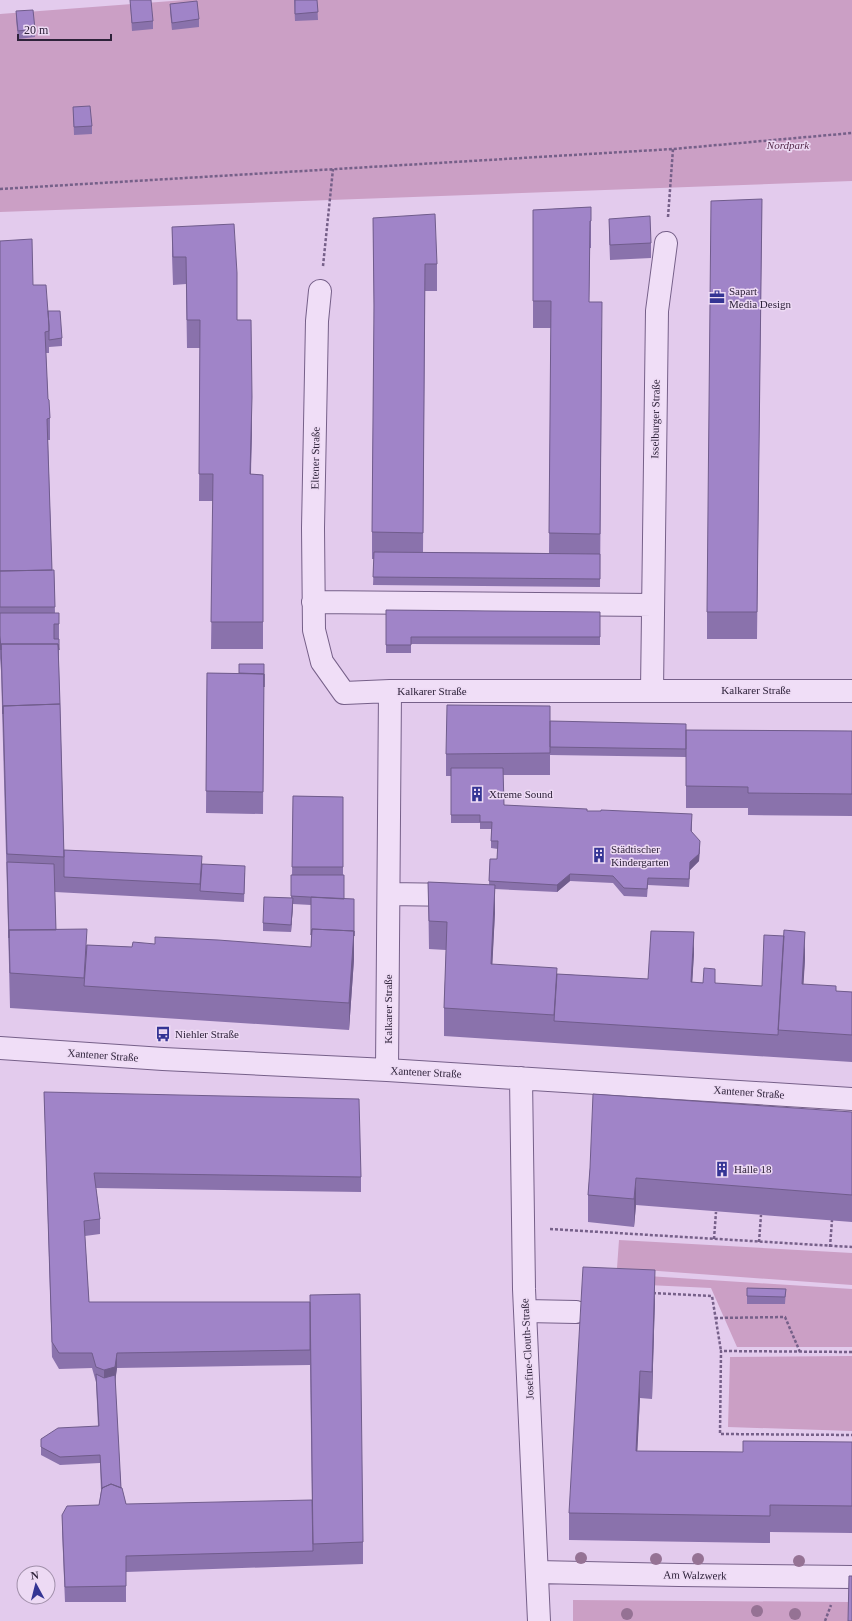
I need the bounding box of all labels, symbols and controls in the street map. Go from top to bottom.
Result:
scale bar [18,16,111,42]
text: 20 m [24,23,49,37]
park label: Nordpark [766,139,810,151]
place label: Sapart Media Design [729,285,792,310]
office icon: Sapart Media Design [708,288,726,306]
street label: Isselburger Straße [648,379,662,459]
street label: Eltener Straße [308,426,322,489]
street label: Kalkarer Straße [721,684,791,696]
street label: Kalkarer Straße [397,685,467,697]
building icon: Xtreme Sound [468,785,486,803]
place label: Xtreme Sound [489,788,553,800]
place label: Städtischer Kindergarten [611,843,669,868]
building icon: Städtischer Kindergarten [590,846,608,864]
street label: Kalkarer Straße [382,974,394,1044]
bus stop icon: Niehler Straße [154,1025,172,1043]
place label: Niehler Straße [175,1028,239,1040]
street label: Xantener Straße [67,1047,139,1063]
street label: Xantener Straße [390,1064,462,1080]
street label: Xantener Straße [713,1084,785,1100]
building icon: Halle 18 [713,1160,731,1178]
place label: Halle 18 [734,1163,772,1175]
street label: Josefine-Clouth-Straße [518,1298,536,1400]
north arrow [16,1565,56,1605]
street label: Am Walzwerk [663,1568,727,1582]
text: N [30,1569,40,1582]

